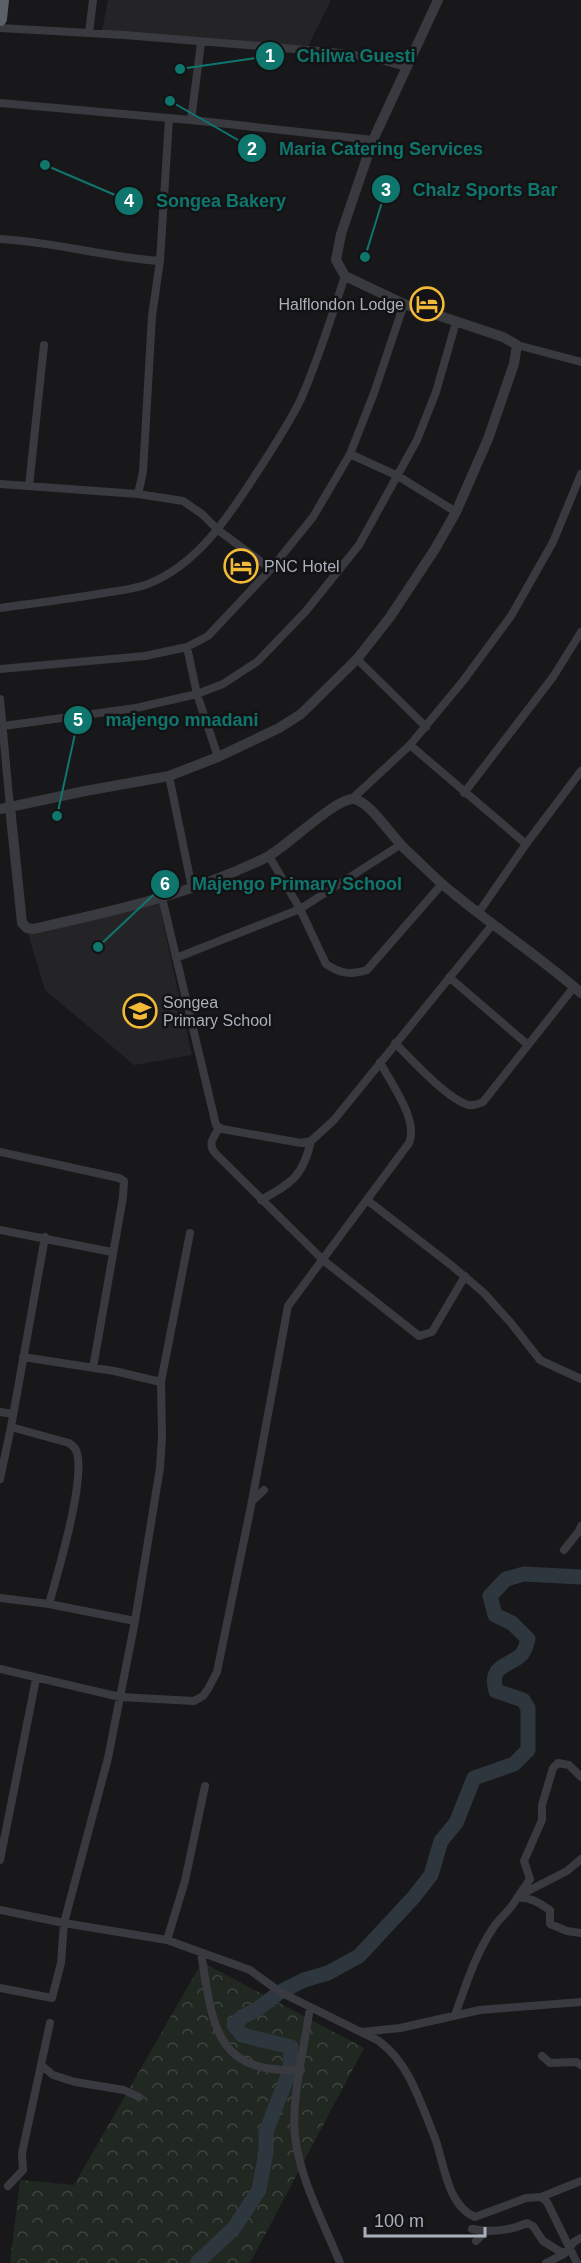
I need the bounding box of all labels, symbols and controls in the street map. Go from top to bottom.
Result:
callout: Chilwa Guesti [255,38,428,74]
text: 1 [265,46,275,66]
text: Chilwa Guesti [296,46,416,66]
callout: Maria Catering Services [237,130,495,166]
text: 2 [247,139,257,159]
text: Maria Catering Services [279,139,483,159]
callout: Chalz Sports Bar [371,171,570,207]
text: 3 [381,180,391,200]
text: Chalz Sports Bar [412,180,558,200]
callout: Songea Bakery [114,183,298,219]
text: 4 [124,191,134,211]
text: Songea Bakery [156,191,286,211]
hotel icon: Halflondon Lodge [409,286,445,322]
place label: Halflondon Lodge [279,296,404,313]
hotel icon: PNC Hotel [223,548,259,584]
place label: PNC Hotel [264,558,340,575]
callout: majengo mnadani [63,702,270,738]
text: 5 [73,710,83,730]
text: majengo mnadani [105,710,259,730]
callout: Majengo Primary School [150,866,414,902]
text: 6 [160,874,170,894]
text: Majengo Primary School [192,874,402,894]
school or university icon: Songea Primary School [122,993,158,1029]
place label: Songea Primary School [163,994,271,1029]
scale bar [365,2200,485,2238]
text: 100 m [374,2211,424,2231]

